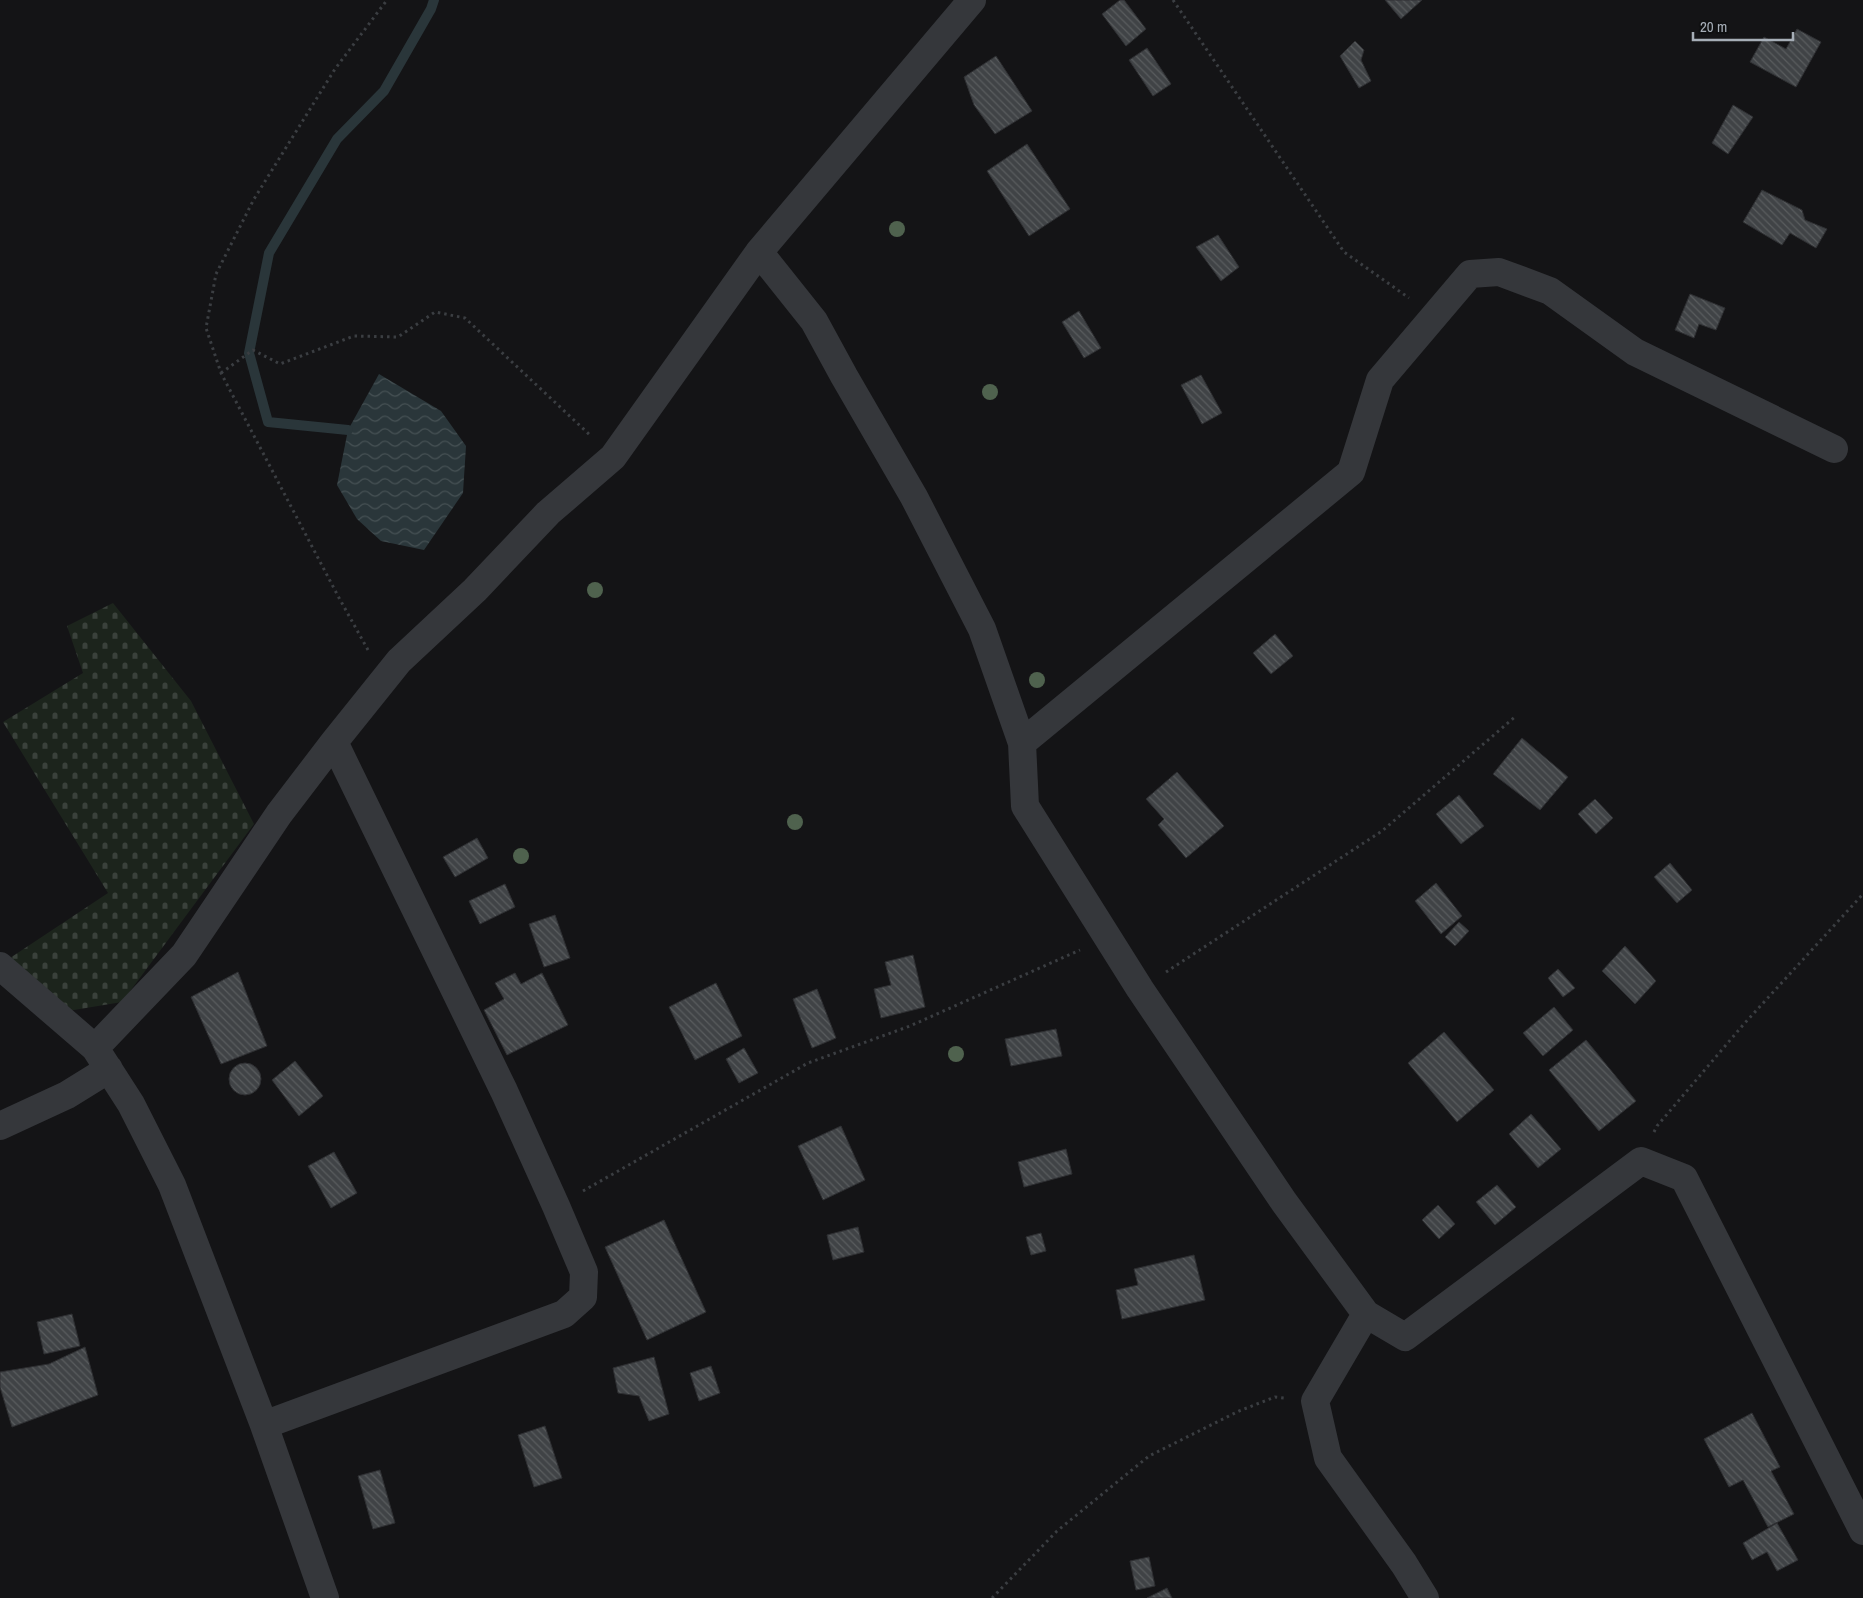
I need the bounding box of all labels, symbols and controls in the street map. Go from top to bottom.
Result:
scale bar [1693,10,1793,42]
text: 20 m [1700,16,1727,37]

